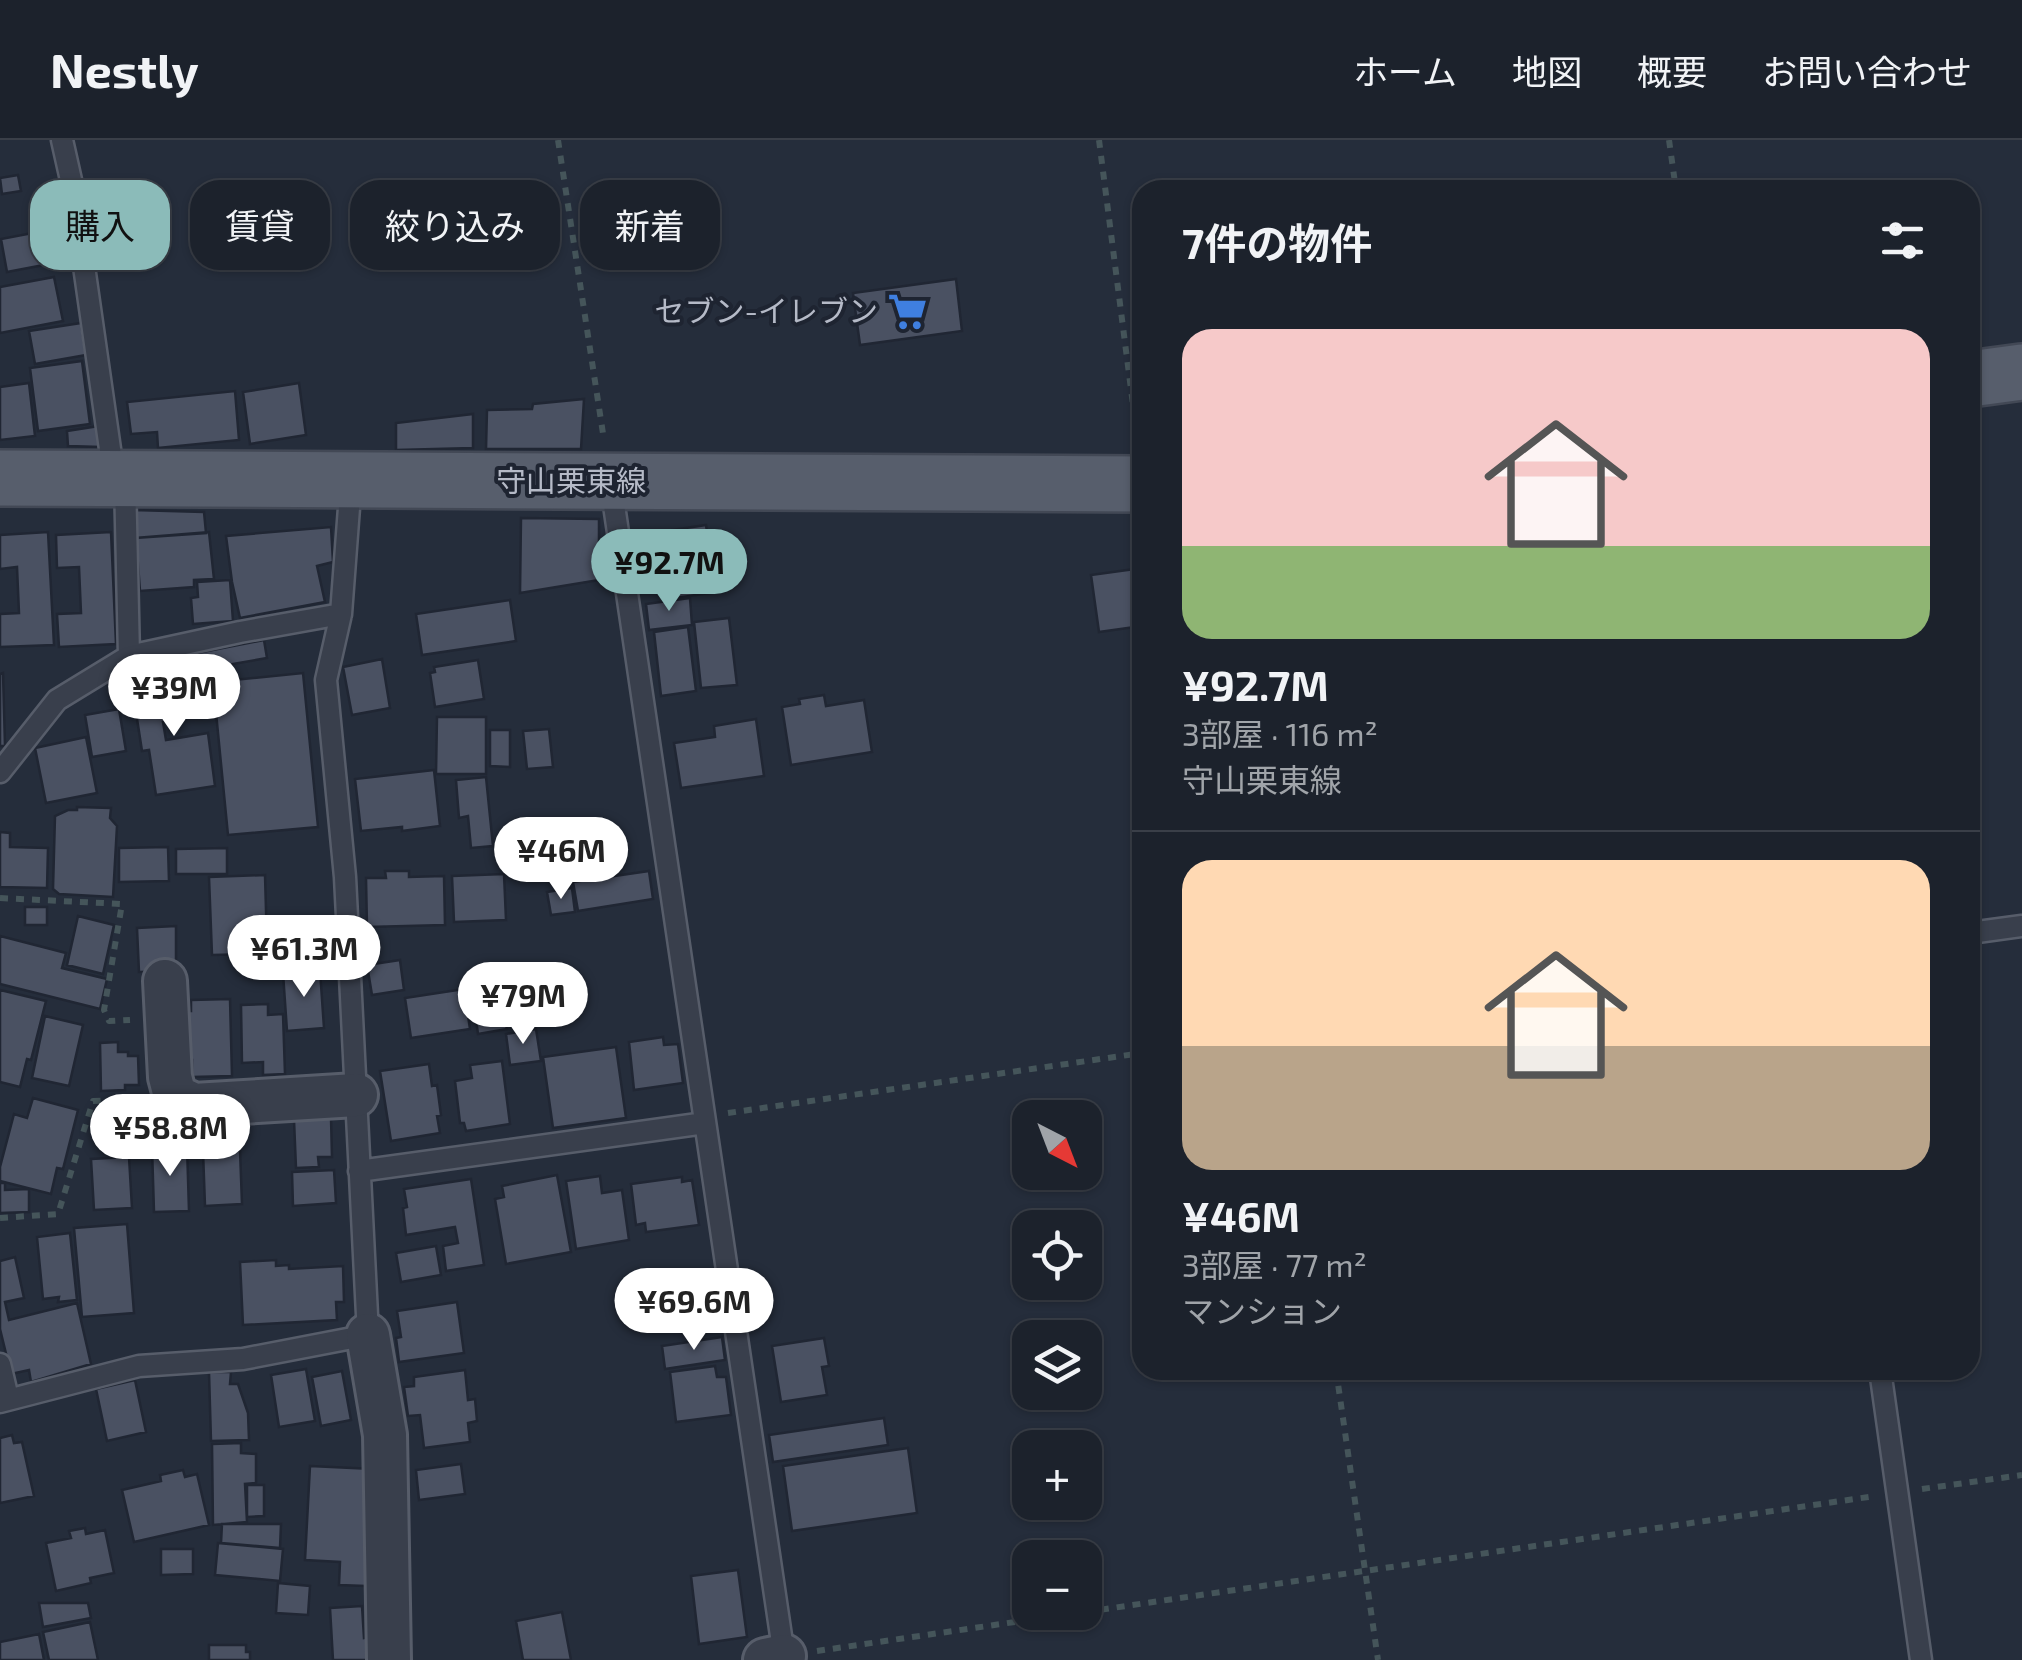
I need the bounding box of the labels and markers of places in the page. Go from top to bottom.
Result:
supermarket icon: セブン-イレブン [887,291,929,333]
place label: セブン-イレブン [655,292,878,328]
pin: ¥92.7M [588,529,750,614]
pin: ¥39M [115,654,233,739]
pin: ¥46M [502,817,620,902]
pin: ¥61.3M [223,915,385,1000]
pin: ¥79M [464,962,582,1047]
pin: ¥58.8M [89,1094,251,1179]
pin: ¥69.6M [613,1268,775,1353]

